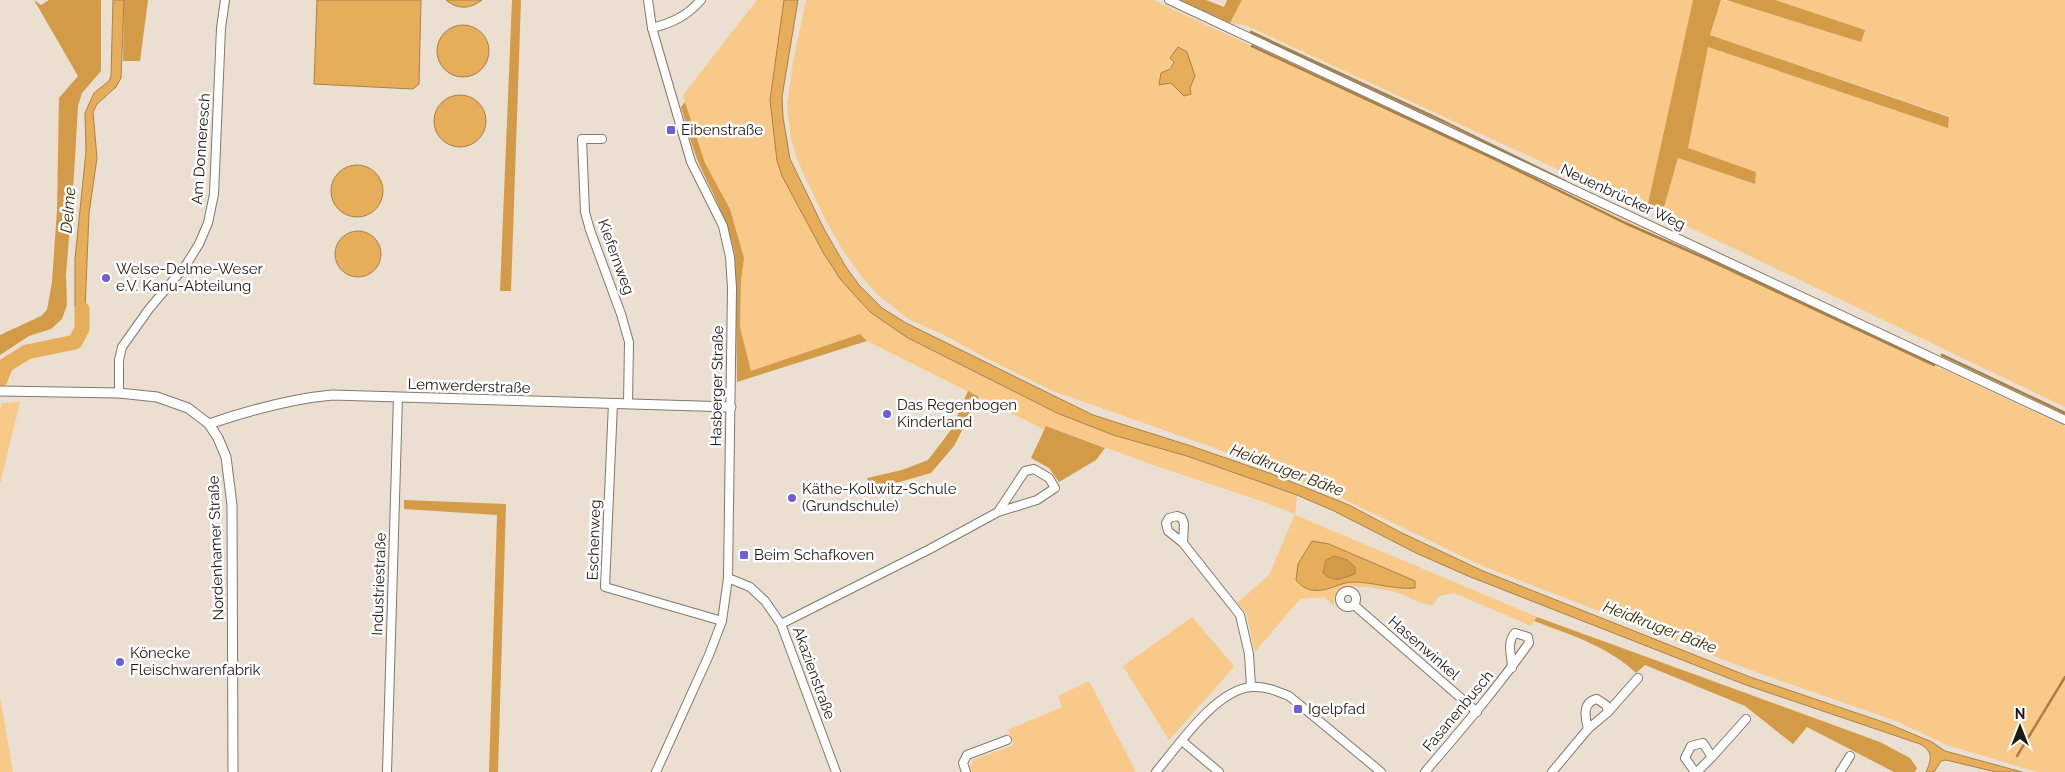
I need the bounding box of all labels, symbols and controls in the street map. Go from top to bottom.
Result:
street label: Am Donneresch [188,93,214,205]
place label: Eibenstraße [681,121,763,139]
marker: Eibenstraße [665,124,677,136]
street label: Neuenbrücker Weg [1558,160,1688,234]
water label: Delme [57,186,80,234]
street label: Kiefernweg [594,217,638,297]
place label: Welse-Delme-Weser e.V. Kanu-Abteilung [116,260,263,295]
marker: Welse-Delme-Weser e.V. Kanu-Abteilung [100,272,112,284]
street label: Hasberger Straße [707,325,727,447]
street label: Lemwerderstraße [407,375,531,397]
place label: Das Regenbogen Kinderland [897,396,1017,431]
marker: Das Regenbogen Kinderland [881,408,893,420]
water label: Heidkruger Bäke [1228,440,1347,501]
street label: Nordenhamer Straße [204,475,228,621]
place label: Käthe-Kollwitz-Schule (Grundschule) [802,480,957,515]
marker: Käthe-Kollwitz-Schule (Grundschule) [786,492,798,504]
street label: Eschenweg [584,499,604,581]
street label: Industriestraße [368,532,390,636]
place label: Beim Schafkoven [754,546,874,564]
marker: Beim Schafkoven [738,549,750,561]
water label: Heidkruger Bäke [1601,597,1720,658]
street label: Hasenwinkel [1385,612,1464,684]
street label: Akazienstraße [789,624,839,722]
place label: Könecke Fleischwarenfabrik [130,644,261,679]
marker: Könecke Fleischwarenfabrik [114,656,126,668]
street label: Fasanenbusch [1419,667,1497,755]
place label: Igelpfad [1308,700,1365,718]
north arrow [1995,702,2045,752]
marker: Igelpfad [1292,703,1304,715]
text: N [2015,706,2025,722]

